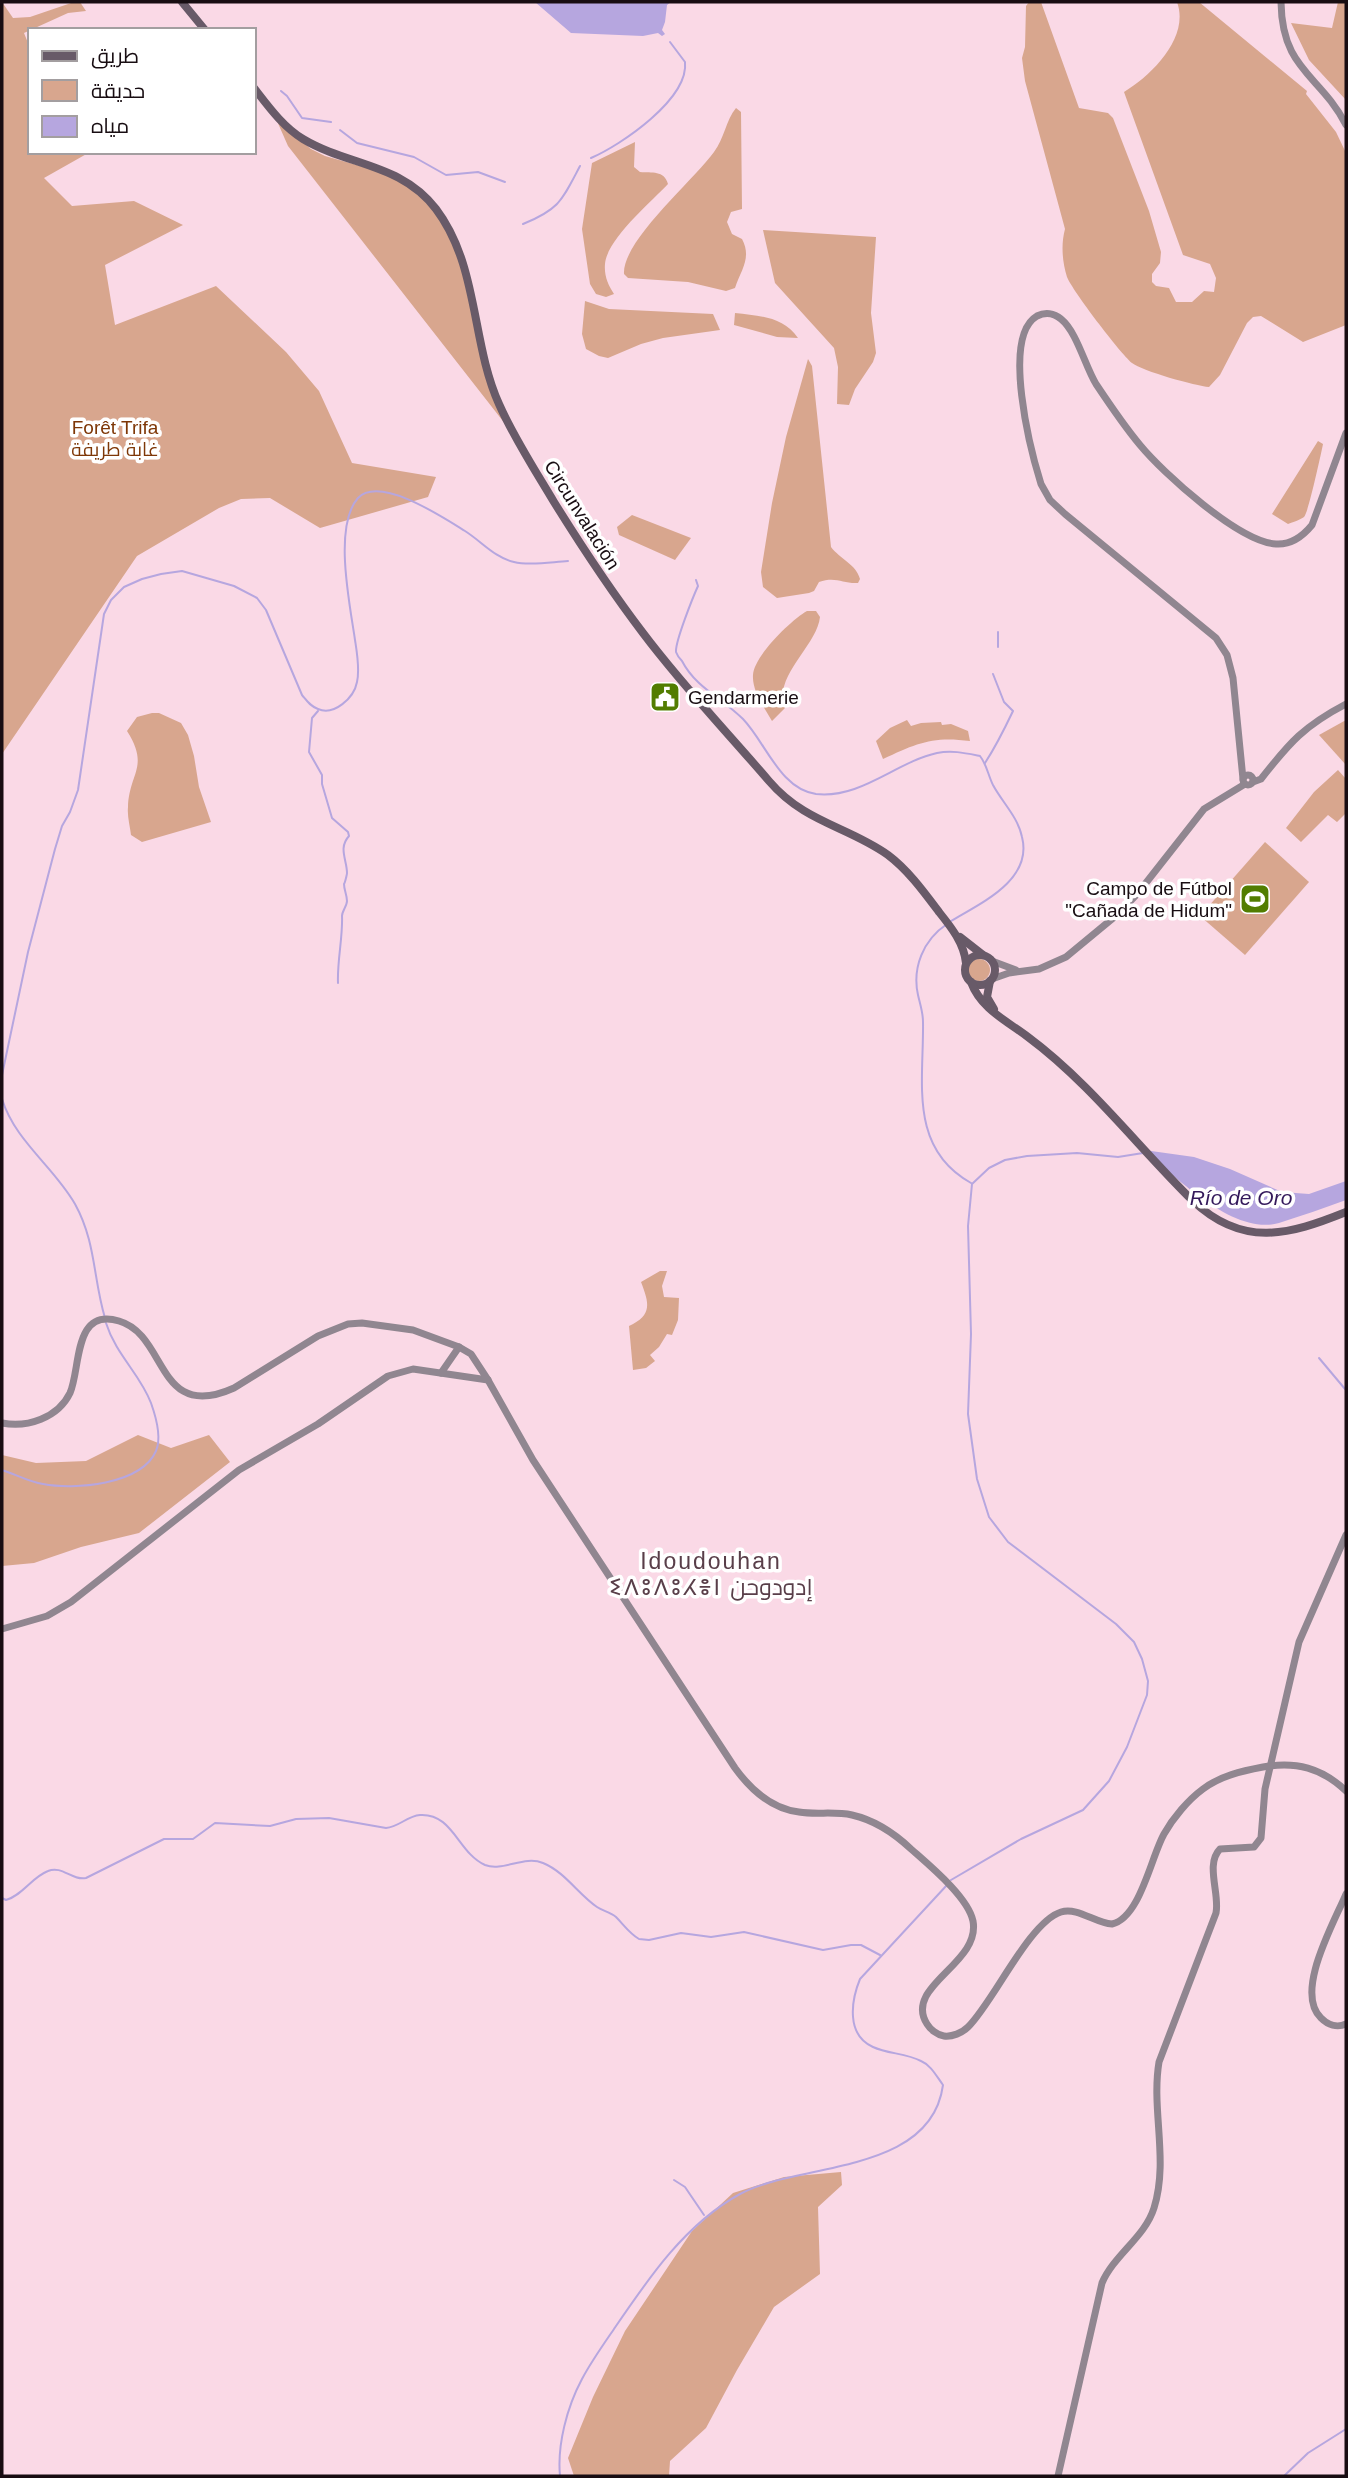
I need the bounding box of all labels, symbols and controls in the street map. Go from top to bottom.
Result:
legend [28,28,256,154]
text: طريق [91,44,139,69]
text: حديقة [91,79,145,102]
text: مياه [91,114,129,137]
park label: Forêt Trifa غابة طريفة [71,417,159,461]
street label: Circunvalación [540,457,624,573]
public building icon: Gendarmerie [648,680,682,714]
place label: Gendarmerie [688,687,799,708]
place label: Campo de Fútbol "Cañada de Hidum" [1065,878,1232,921]
sports icon: Campo de Fútbol "Cañada de Hidum" [1238,882,1272,916]
water label: Río de Oro [1190,1186,1293,1209]
district label: Idoudouhan ⵉⴷⵓⴷⵓⵃⴻⵏ إدودوحن [609,1548,813,1602]

